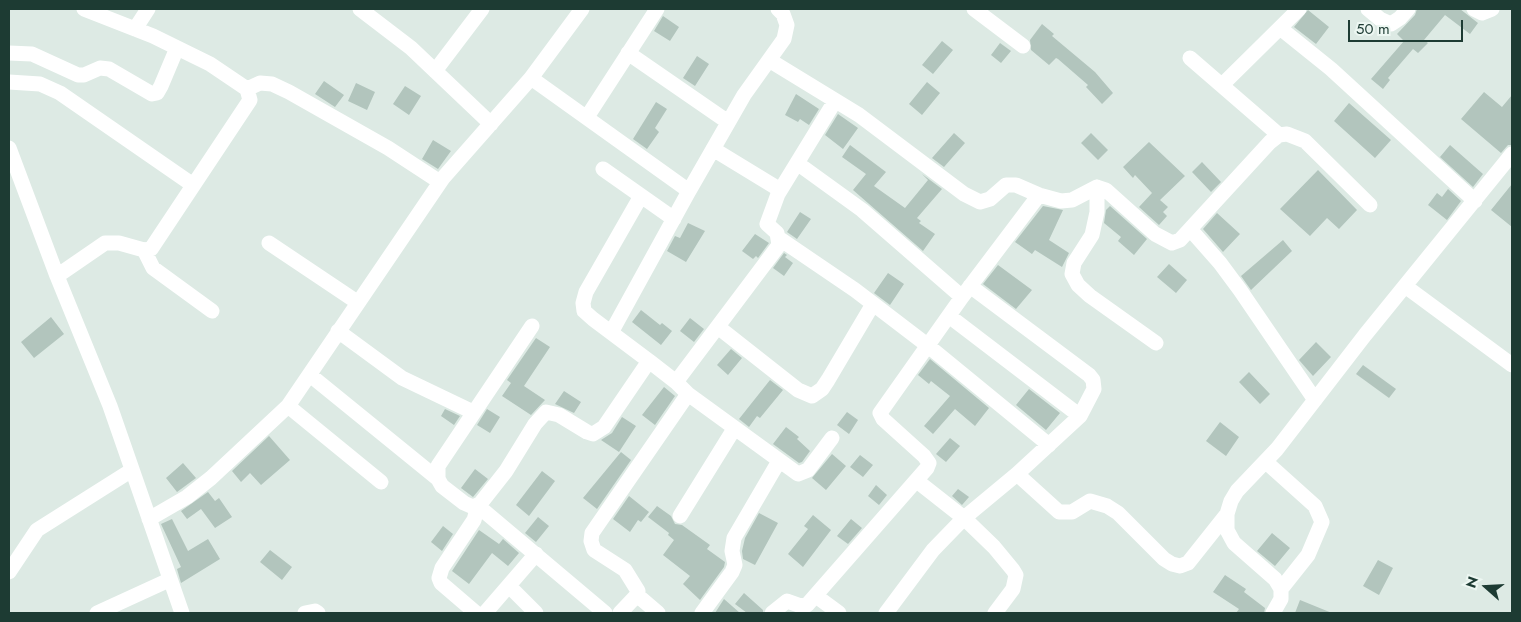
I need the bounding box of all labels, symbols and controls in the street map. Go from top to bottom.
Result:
scale bar [1351,10,1466,42]
text: 50 m [1356,18,1390,40]
north arrow [1461,562,1511,612]
text: N [1461,574,1483,591]

